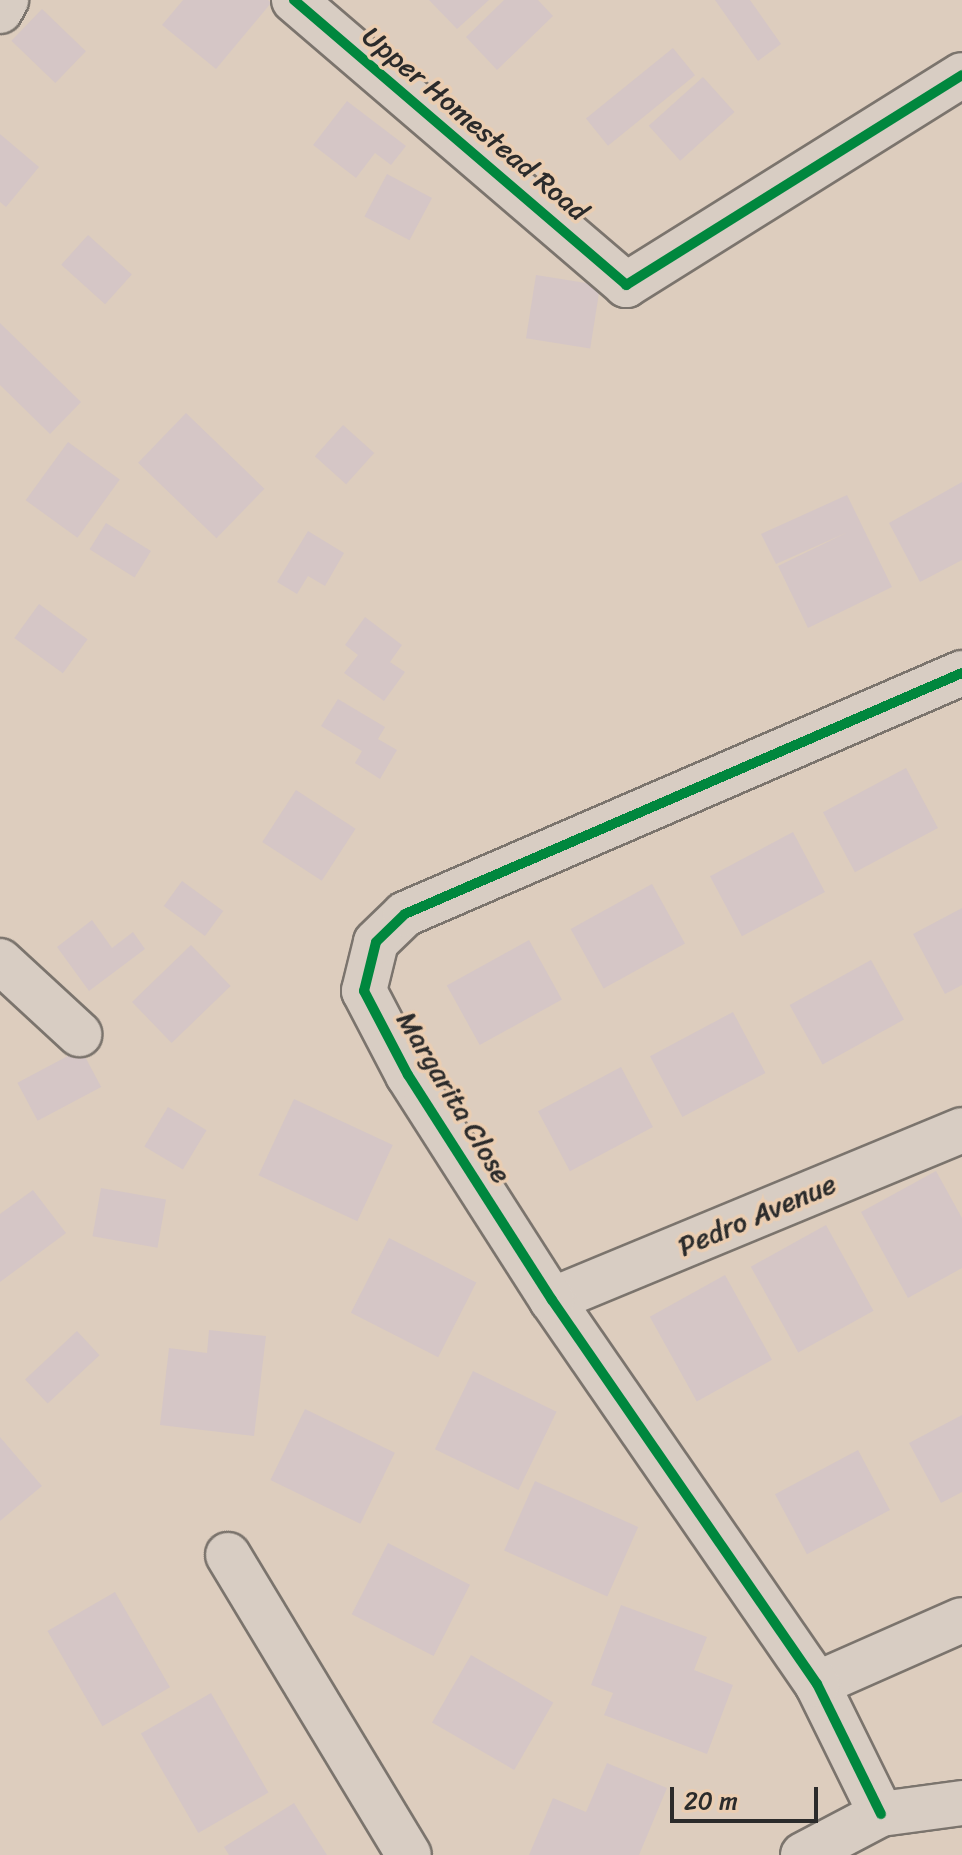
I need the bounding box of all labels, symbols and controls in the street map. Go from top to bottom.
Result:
street label: Upper Homestead Road [355,20,595,228]
street label: Margarita Close [389,1004,519,1190]
street label: Pedro Avenue [673,1167,841,1263]
scale bar [674,1771,822,1821]
text: 20 m [684,1780,738,1822]

